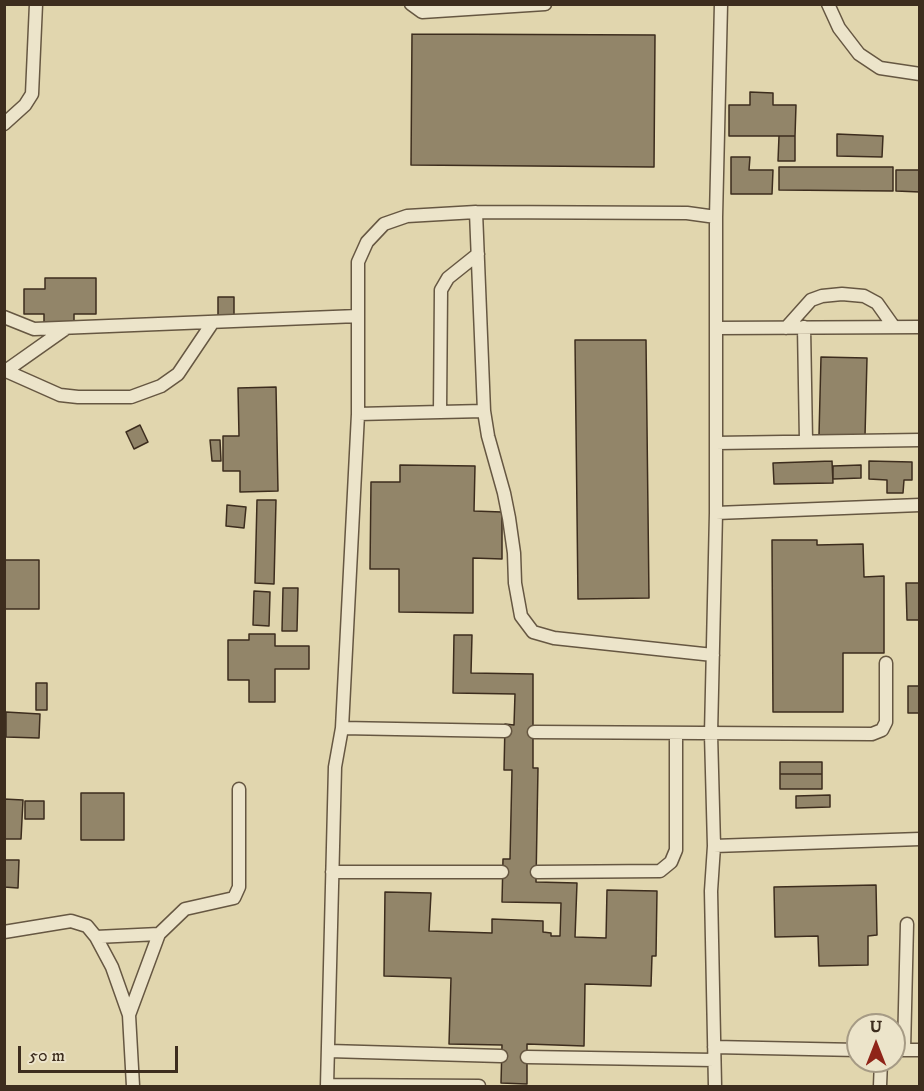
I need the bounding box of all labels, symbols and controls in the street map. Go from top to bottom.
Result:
north arrow [846,1013,906,1073]
text: U [870,1017,882,1037]
scale bar [21,1034,182,1072]
text: 50 m [29,1045,65,1067]

